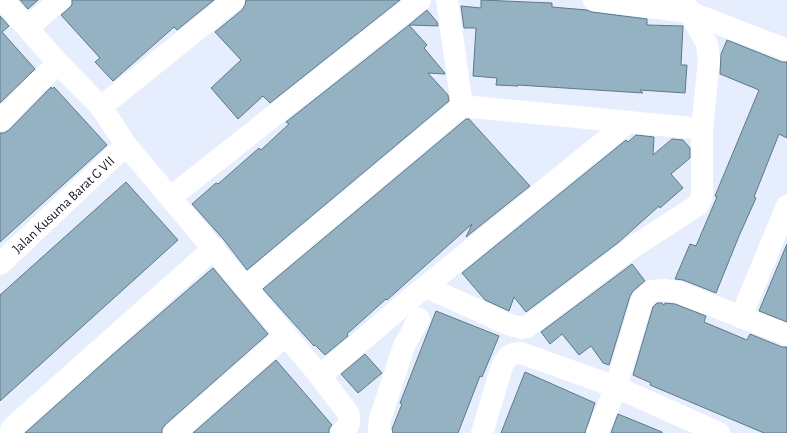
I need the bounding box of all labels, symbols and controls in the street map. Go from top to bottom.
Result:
street label: Jalan Kusuma Barat G VII [10,154,118,256]

